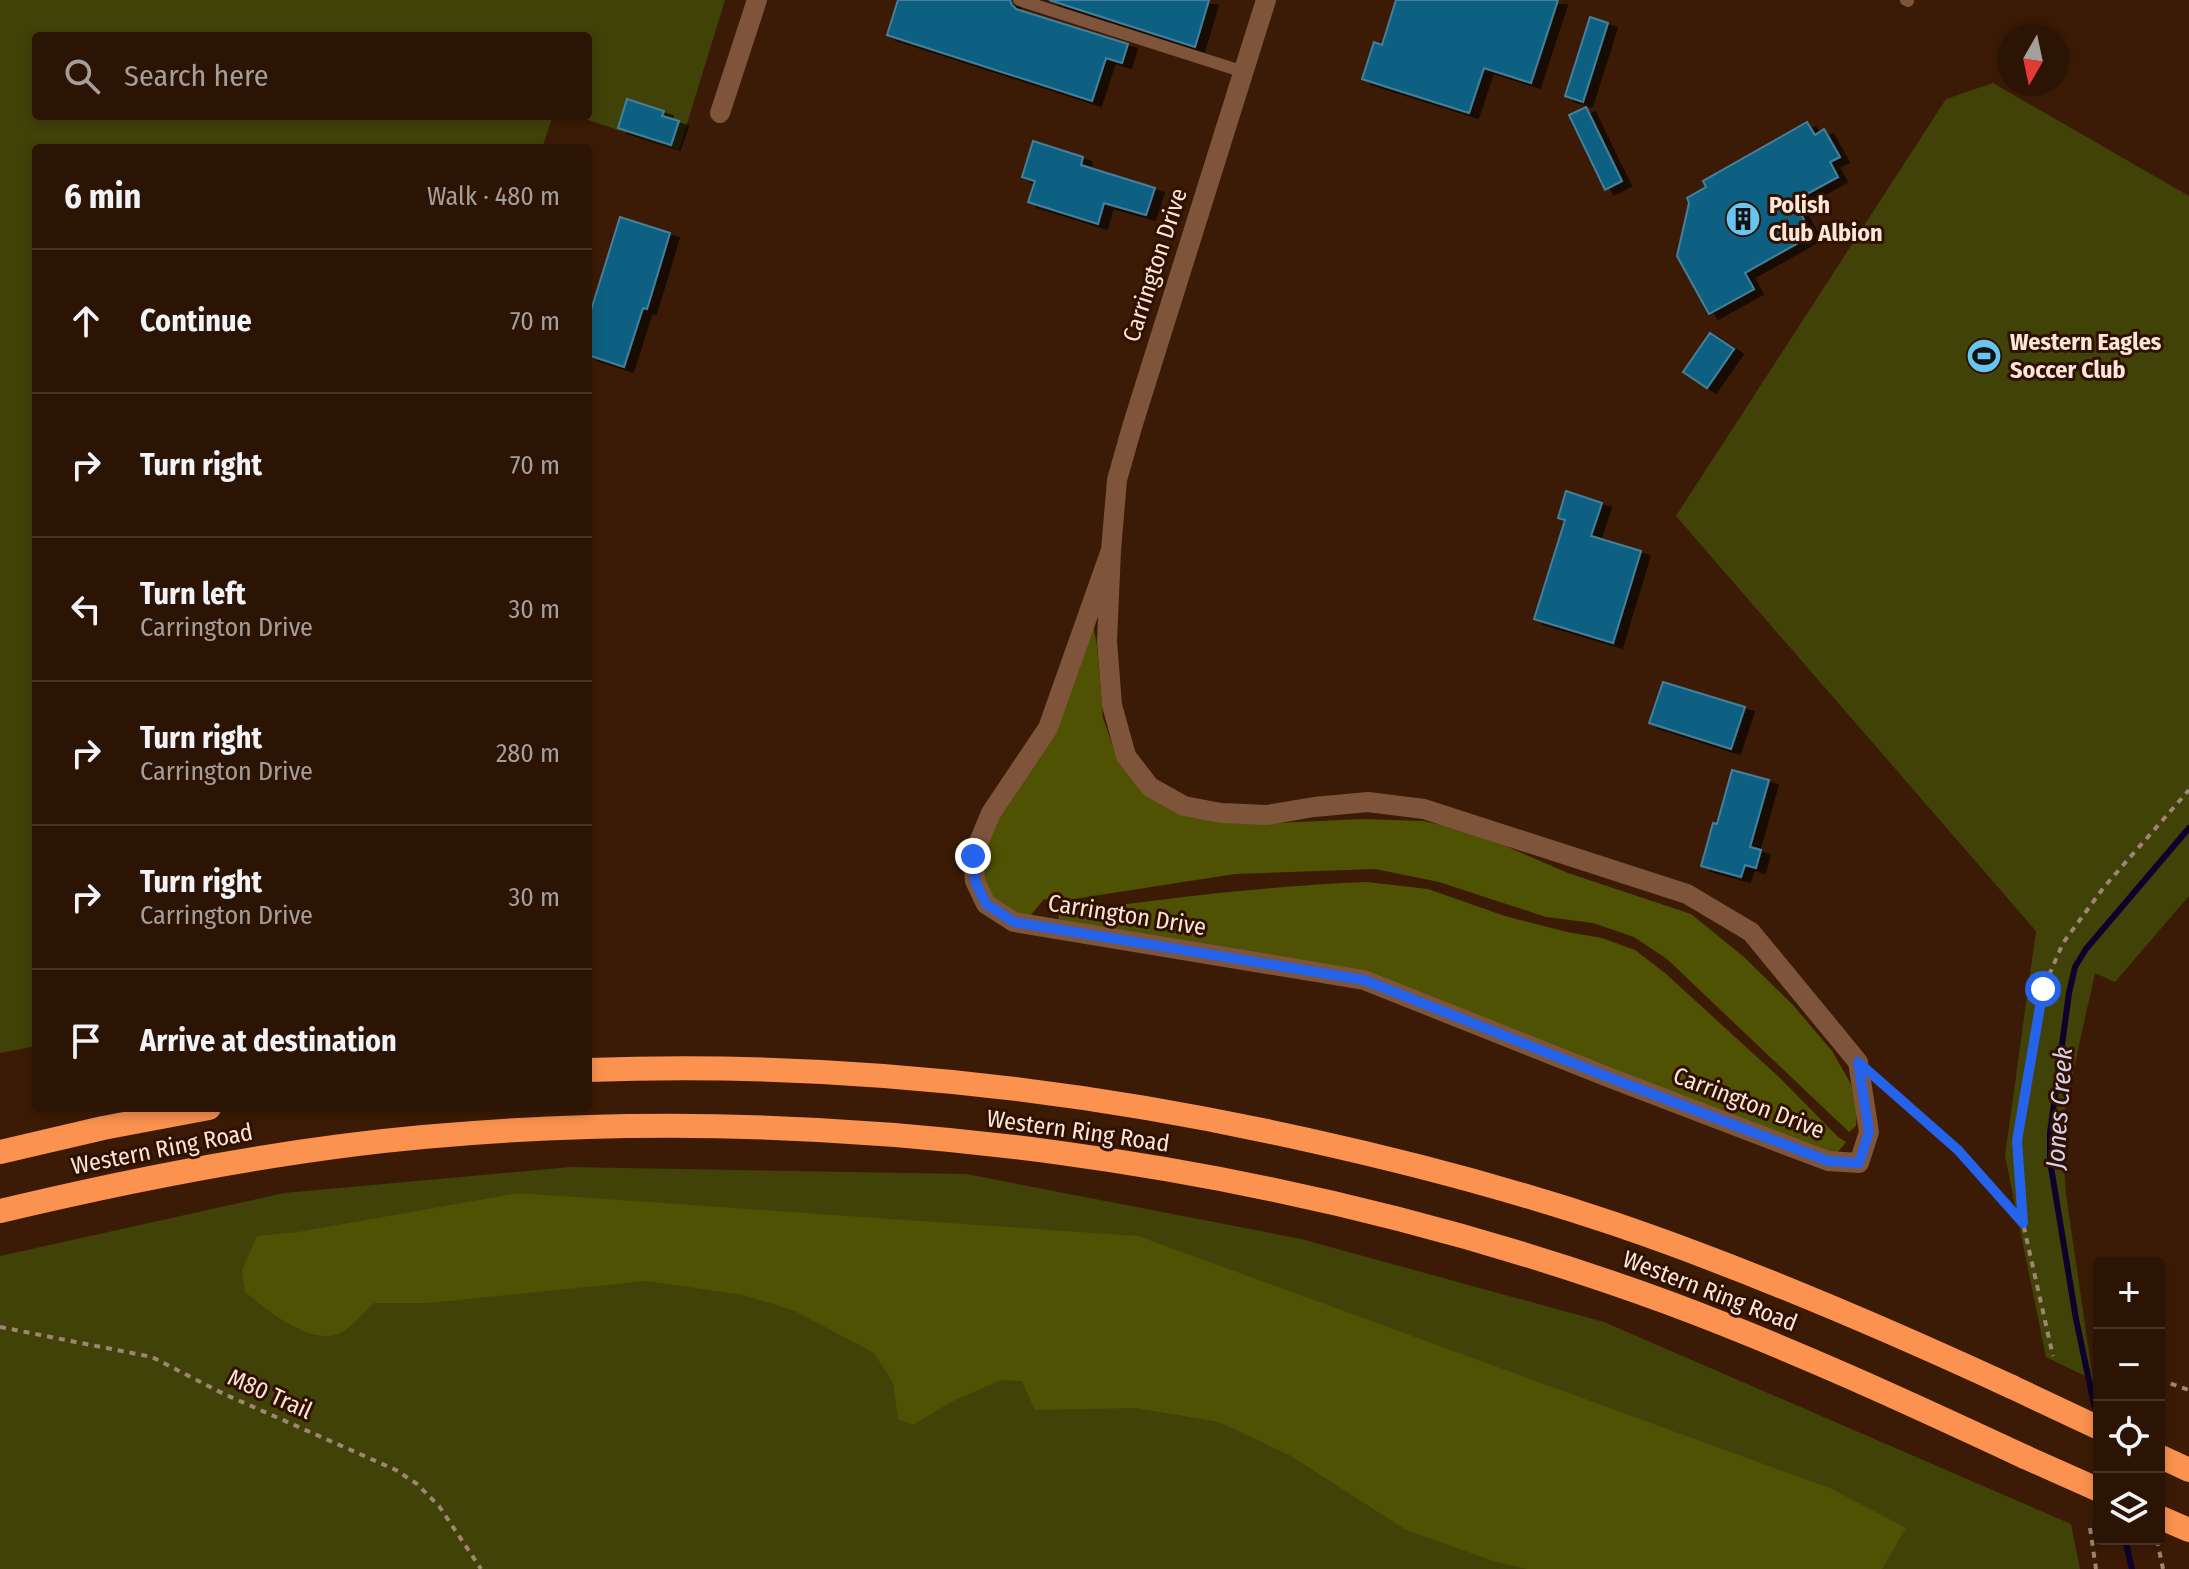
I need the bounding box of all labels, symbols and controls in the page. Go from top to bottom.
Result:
north arrow [1997,24,2069,96]
search box [32,32,592,120]
icon: search [60,54,104,98]
text: Search here [124,58,269,94]
text: 6 min [64,176,141,217]
text: Walk · 480 m [427,181,560,212]
street label: Carrington Drive [1117,185,1193,345]
place label: Polish Club Albion [1769,191,1883,247]
building icon: Polish Club Albion [1724,200,1762,238]
icon: ahead [64,299,108,343]
text: Continue [140,303,252,339]
text: 70 m [510,306,560,337]
place label: Western Eagles Soccer Club [2010,328,2162,384]
sports icon: Western Eagles Soccer Club [1965,337,2003,375]
icon: right [64,443,108,487]
text: Turn right [140,447,262,483]
text: 70 m [510,450,560,481]
text: Turn left [140,576,246,612]
icon: left [64,587,108,631]
text: 30 m [509,594,560,625]
text: Carrington Drive [140,612,313,643]
text: Turn right [140,720,262,756]
icon: right [64,731,108,775]
text: 280 m [496,738,560,769]
text: Carrington Drive [140,756,313,787]
route end [955,838,991,874]
text: Turn right [140,864,262,900]
icon: right [64,875,108,919]
text: 30 m [509,882,560,913]
street label: Carrington Drive [1046,889,1208,941]
text: Carrington Drive [140,900,313,931]
route start [2025,971,2061,1007]
icon: arrive [64,1019,108,1063]
text: Arrive at destination [140,1023,397,1059]
water label: Jones Creek [2040,1046,2079,1172]
street label: Carrington Drive [1669,1061,1829,1145]
street label: Western Ring Road [985,1104,1171,1158]
street label: Western Ring Road [69,1118,255,1180]
street label: Western Ring Road [1619,1245,1801,1337]
map controls [2093,1257,2165,1545]
button: + [2093,1257,2165,1329]
button: − [2093,1329,2165,1401]
street label: M80 Trail [223,1363,317,1425]
button: locate [2093,1401,2165,1473]
button: layers [2093,1473,2165,1545]

